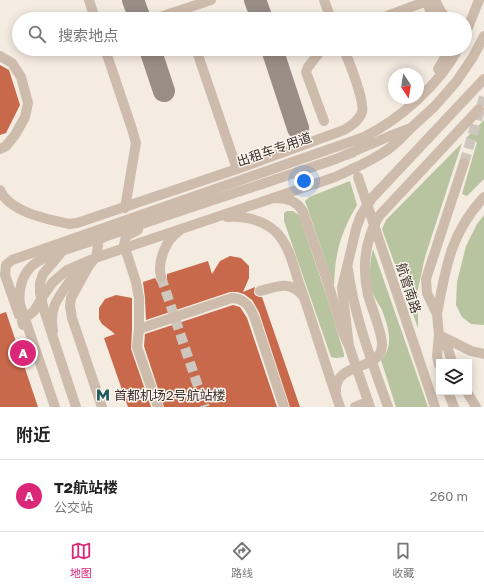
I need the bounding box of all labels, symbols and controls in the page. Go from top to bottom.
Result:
search box [12,12,472,56]
icon: search [26,23,48,45]
text: 搜索地点 [58,26,118,44]
north arrow [388,68,424,104]
street label: 出租车专用道 [235,129,313,169]
your location [294,171,314,191]
street label: 航管南路 [393,261,425,315]
pin: A [10,338,36,368]
map controls [436,359,472,395]
button: layers [436,359,472,395]
metro station icon: 首都机场2号航站楼 [95,387,111,403]
place label: 首都机场2号航站楼 [114,387,226,403]
text: 附近 [16,424,50,445]
text: T2航站楼 [54,478,118,496]
text: A [24,488,34,504]
text: 260 m [430,488,468,504]
text: 公交站 [54,499,93,515]
tab: 地图 [70,540,92,580]
tab: 路线 [231,540,253,580]
tab: 收藏 [392,540,414,580]

